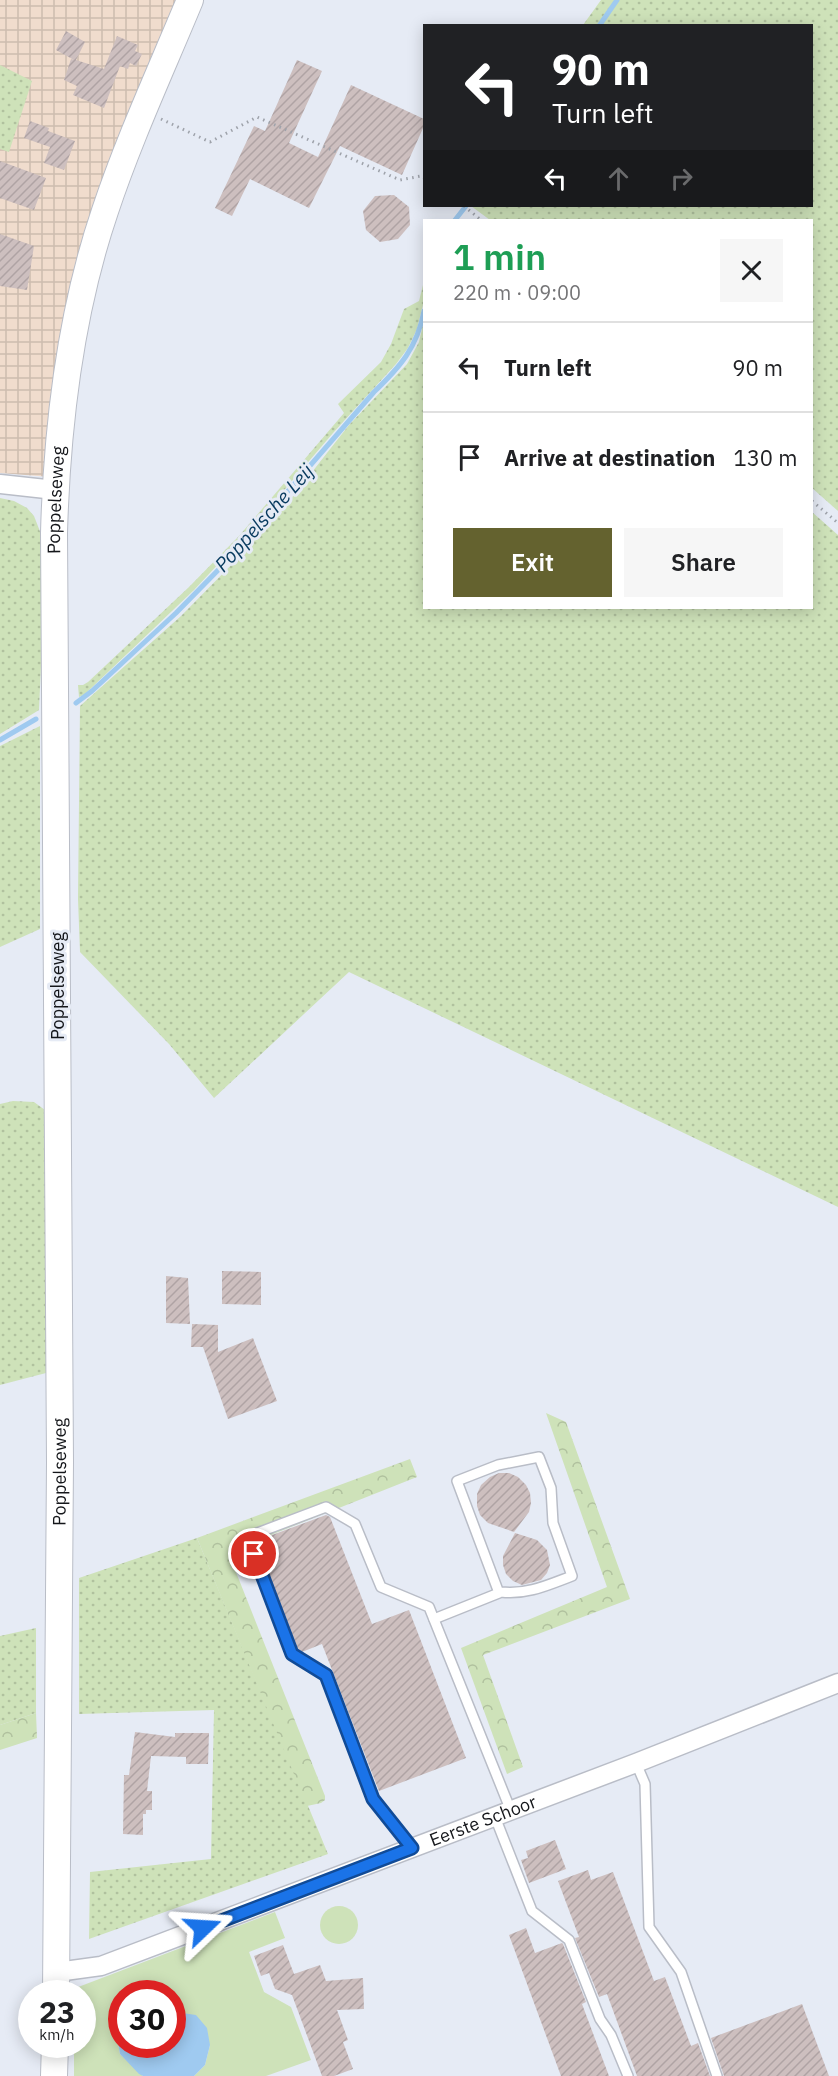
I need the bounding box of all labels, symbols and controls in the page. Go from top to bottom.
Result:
text: 90 m [552,42,650,97]
icon: left [453,48,531,126]
text: Turn left [552,95,653,130]
icon: left [539,162,572,195]
icon: ahead [602,162,635,195]
icon: right [665,162,698,195]
text: 1 min [453,233,546,280]
button: close [720,239,783,302]
text: 220 m · 09:00 [453,279,581,306]
icon: left [453,351,486,384]
text: Turn left [504,353,592,382]
text: 90 m [732,353,783,382]
icon: arrive [453,441,486,474]
text: Arrive at destination [504,443,715,472]
text: 130 m [733,443,797,472]
street label: Poppelseweg [42,445,70,554]
water label: Poppelsche Leij [208,457,320,577]
button: Exit [453,528,612,597]
button: Share [624,528,783,597]
street label: Poppelseweg [46,932,69,1040]
street label: Poppelseweg [48,1417,71,1526]
pin [228,1528,279,1579]
icon: arrive [237,1537,270,1570]
street label: Eerste Schoor [426,1790,540,1851]
position arrow [171,1896,235,1960]
speed limit sign: 30 [108,1980,186,2058]
text: 23 [39,1992,75,2031]
text: km/h [39,2025,75,2044]

